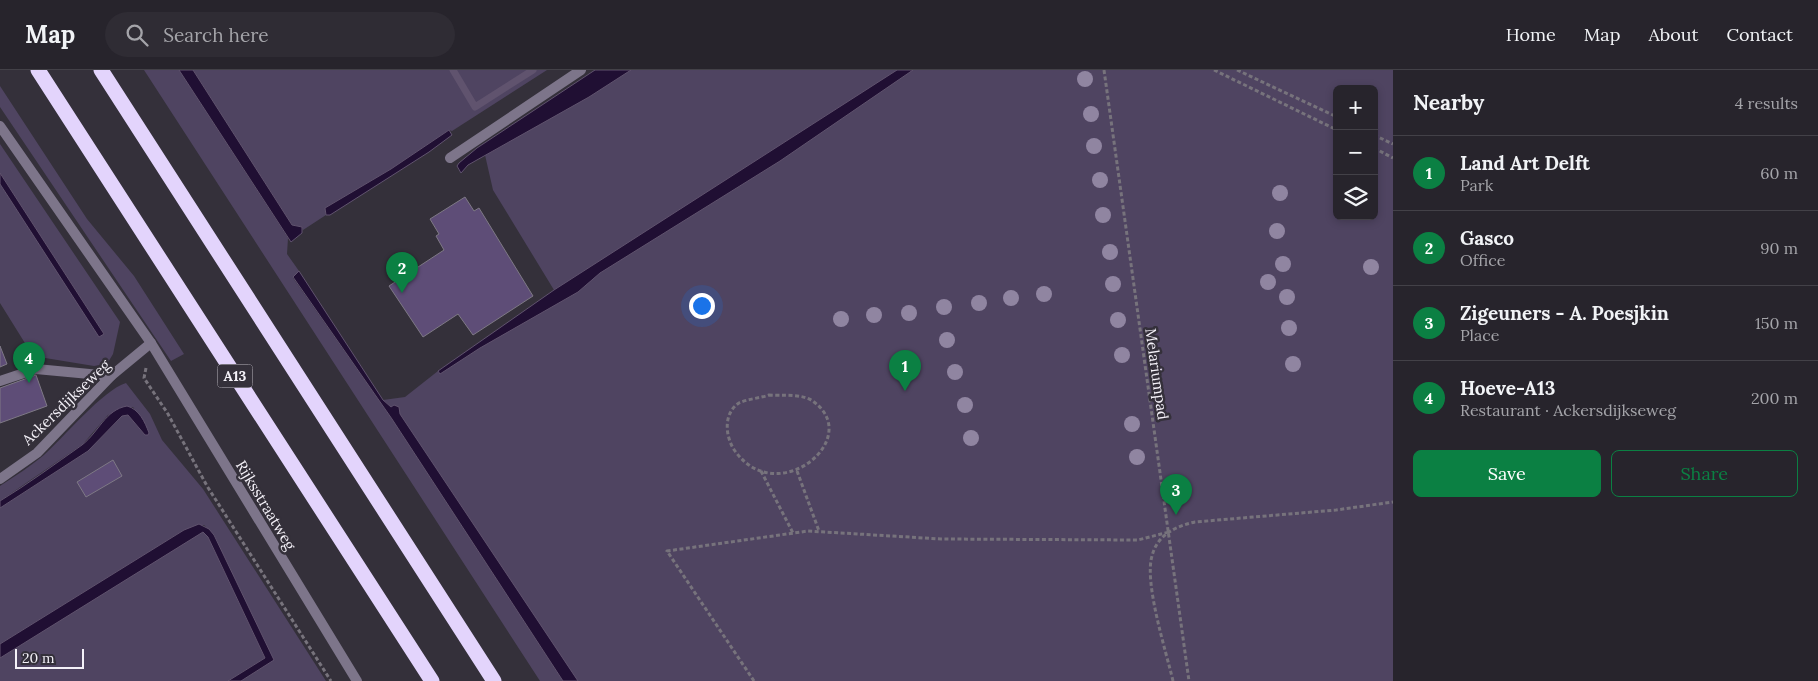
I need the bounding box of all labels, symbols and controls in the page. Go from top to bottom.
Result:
search box [105,12,455,57]
text: Map [25,19,75,50]
icon: search [123,21,151,49]
text: Search here [163,23,269,47]
text: Home [1506,23,1556,46]
text: Map [1584,23,1620,46]
text: About [1648,23,1698,46]
text: Contact [1726,23,1793,46]
map controls [1333,85,1378,220]
button: + [1333,85,1378,130]
text: Nearby [1413,89,1484,116]
text: 4 results [1735,93,1798,113]
button: − [1333,130,1378,175]
text: Land Art Delft [1460,151,1590,175]
text: 1 [1426,163,1432,183]
text: 60 m [1760,163,1798,183]
button: layers [1333,175,1378,220]
text: Park [1460,175,1493,195]
text: Gasco [1460,226,1514,250]
text: 2 [1425,238,1433,258]
text: 90 m [1760,238,1798,258]
text: Office [1460,250,1505,270]
pin: 2 [386,252,418,293]
your location [689,293,715,319]
text: Zigeuners - A. Poesjkin [1460,301,1669,325]
text: 3 [1425,313,1433,333]
text: 150 m [1755,313,1798,333]
text: Place [1460,325,1499,345]
street label: Melariumpad [1141,327,1173,421]
pin: 4 [13,342,45,383]
pin: 1 [889,350,921,391]
street label: Ackersdijkseweg [17,355,115,450]
road number: A13 [218,364,252,388]
text: Hoeve-A13 [1460,376,1555,400]
text: 4 [1425,388,1433,408]
text: 200 m [1751,388,1798,408]
text: Restaurant · Ackersdijkseweg [1460,400,1676,420]
button: Save [1413,450,1601,497]
button: Share [1611,450,1798,497]
street label: Rijksstraatweg [232,457,301,554]
pin: 3 [1160,474,1192,515]
scale bar [15,646,84,669]
text: 20 m [22,649,54,667]

